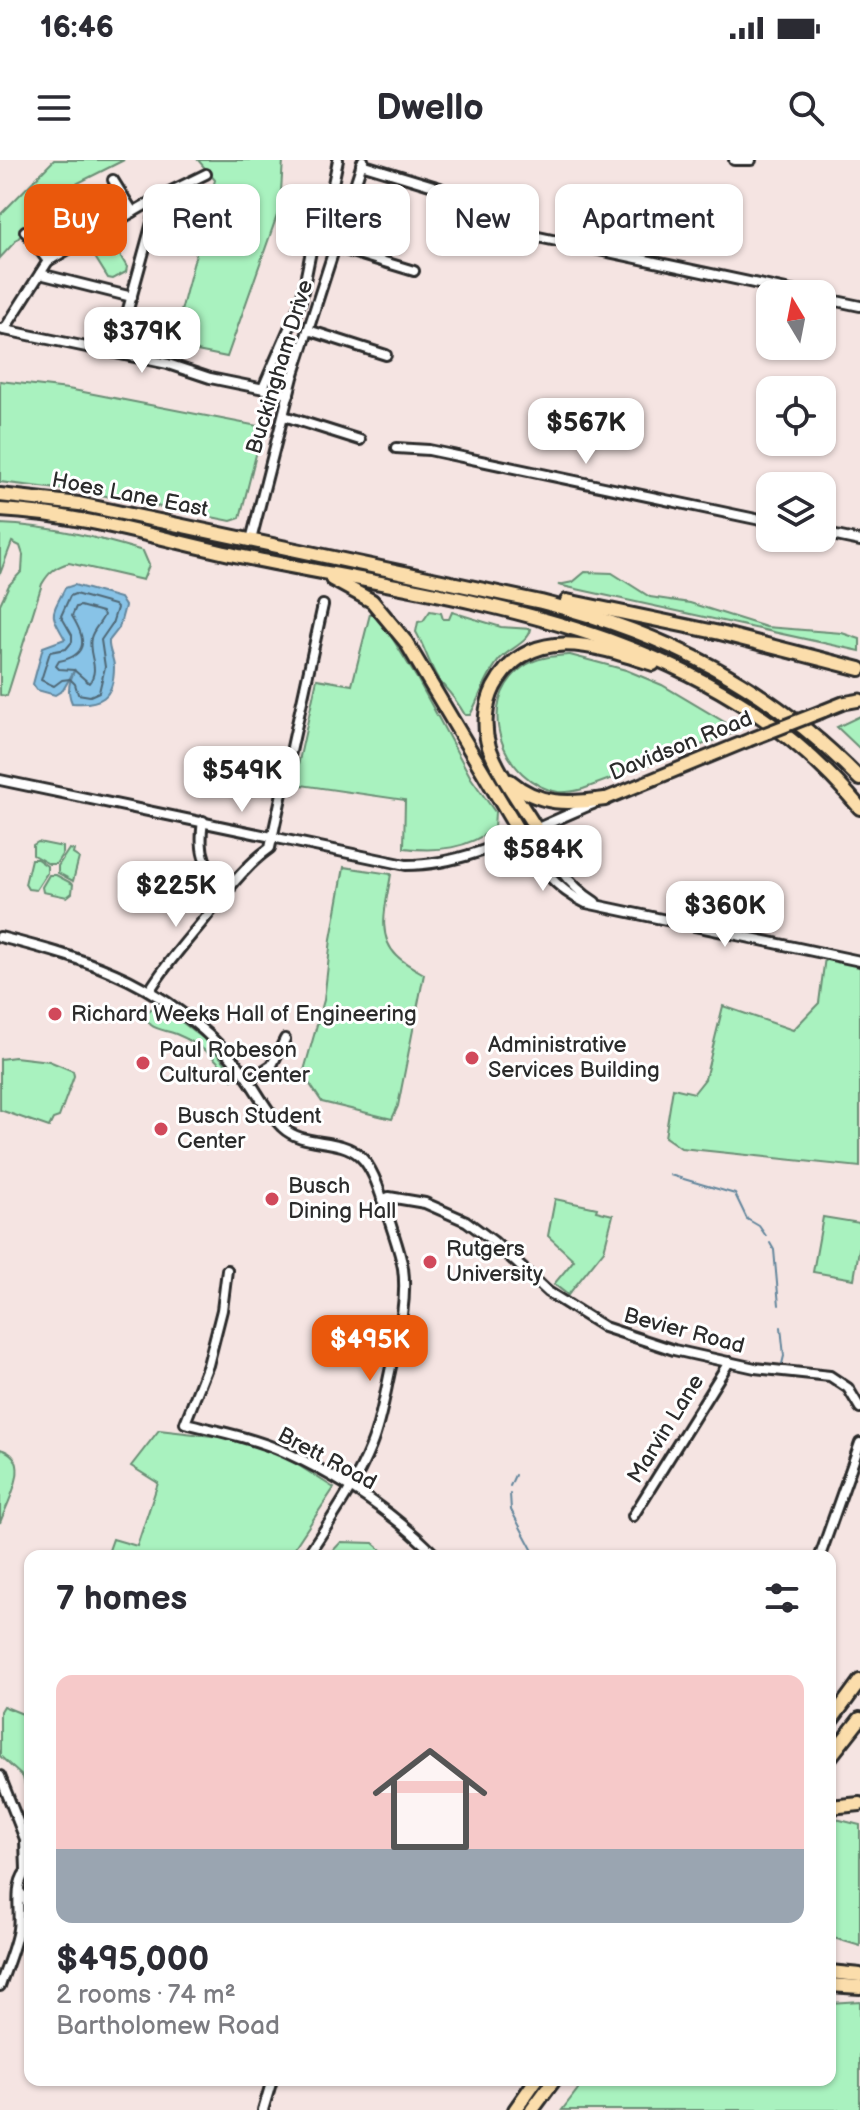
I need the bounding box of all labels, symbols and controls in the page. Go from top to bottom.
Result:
text: 16:46 [40,10,114,46]
icon: menu [32,86,76,130]
icon: search [784,86,828,130]
text: Dwello [376,87,484,130]
chip: Buy [24,184,127,256]
chip: Rent [143,184,260,256]
chip: Filters [276,184,410,256]
chip: New [426,184,539,256]
chip: Apartment [555,184,743,256]
street label: Buckingham Drive [241,277,319,457]
north arrow [756,280,836,360]
map controls [756,280,836,552]
pin: $379K [86,307,198,375]
text: $379K [102,317,182,348]
button: locate [756,376,836,456]
pin: $567K [530,398,642,466]
text: $567K [546,408,626,439]
street label: Hoes Lane East [49,467,211,523]
button: layers [756,472,836,552]
street label: Davidson Road [606,705,756,787]
pin: $549K [186,746,298,814]
text: $549K [202,756,282,787]
pin: $584K [487,825,599,893]
text: $584K [503,835,583,866]
pin: $225K [120,861,232,929]
text: $225K [136,871,216,902]
pin: $360K [669,881,781,949]
text: $360K [684,891,766,922]
place label: Richard Weeks Hall of Engineering [71,1001,417,1028]
marker: Richard Weeks Hall of Engineering [46,1005,64,1023]
place label: Administrative Services Building [488,1032,660,1084]
place label: Paul Robeson Cultural Center [159,1037,311,1089]
marker: Administrative Services Building [463,1049,481,1067]
marker: Paul Robeson Cultural Center [134,1054,152,1072]
place label: Busch Student Center [177,1103,322,1155]
marker: Busch Student Center [152,1120,170,1138]
place label: Busch Dining Hall [288,1173,396,1225]
marker: Busch Dining Hall [263,1190,281,1208]
place label: Rutgers University [446,1236,543,1288]
marker: Rutgers University [421,1253,439,1271]
street label: Bevier Road [621,1302,747,1360]
pin: $495K [314,1315,426,1383]
text: $495K [330,1325,410,1356]
street label: Marvin Lane [622,1370,710,1488]
street label: Brett Road [273,1422,381,1496]
icon: filters [760,1576,804,1620]
text: 7 homes [56,1578,187,1619]
icon: home [358,1727,502,1871]
text: $495,000 [56,1939,209,1980]
text: 2 rooms · 74 m² [56,1980,236,2011]
text: Bartholomew Road [56,2011,280,2042]

